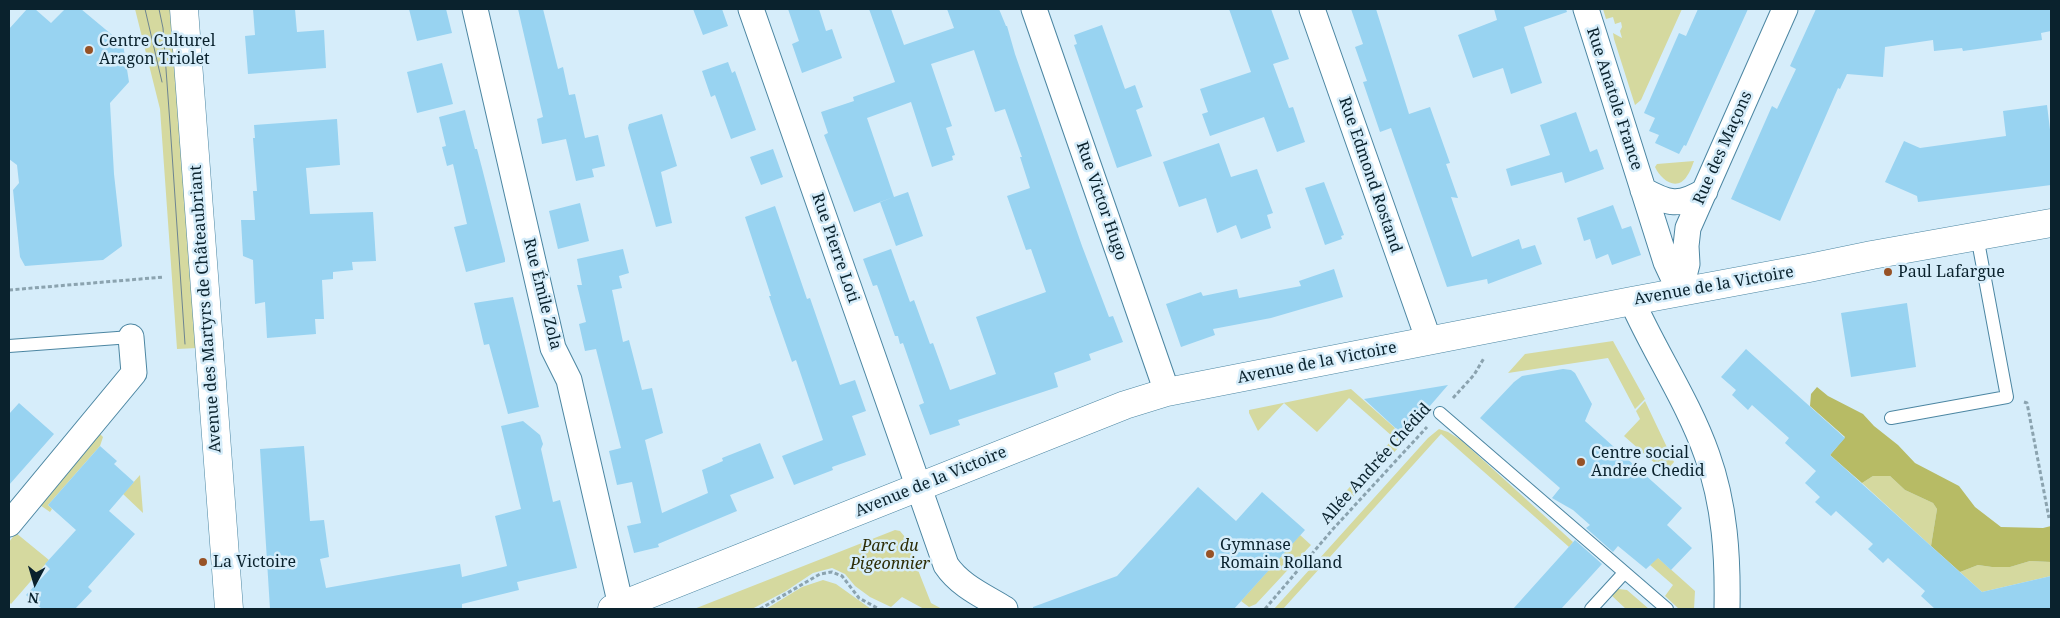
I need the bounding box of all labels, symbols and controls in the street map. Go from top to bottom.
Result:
street label: Rue Anatole France [1582,25,1646,173]
place label: Centre Culturel Aragon Triolet [99,31,215,69]
marker: Centre Culturel Aragon Triolet [83,44,95,56]
street label: Rue des Maçons [1689,88,1757,208]
street label: Rue Edmond Rostand [1334,95,1406,255]
street label: Rue Victor Hugo [1072,139,1130,263]
street label: Avenue des Martyrs de Châteaubriant [186,164,226,454]
street label: Rue Pierre Loti [807,191,863,305]
street label: Rue Émile Zola [519,236,565,352]
street label: Avenue de la Victoire [1633,262,1795,310]
place label: Paul Lafargue [1898,262,2005,282]
marker: Paul Lafargue [1882,266,1894,278]
street label: Avenue de la Victoire [1236,338,1398,388]
street label: Allée Andrée Chédid [1317,400,1435,528]
street label: Avenue de la Victoire [852,443,1010,521]
place label: Centre social Andrée Chedid [1591,443,1705,481]
marker: Centre social Andrée Chedid [1575,456,1587,468]
place label: Gymnase Romain Rolland [1220,535,1342,573]
park label: Parc du Pigeonnier [850,536,930,574]
marker: Gymnase Romain Rolland [1204,548,1216,560]
place label: La Victoire [213,552,296,572]
marker: La Victoire [197,556,209,568]
north arrow [10,558,60,608]
text: N [27,588,40,608]

